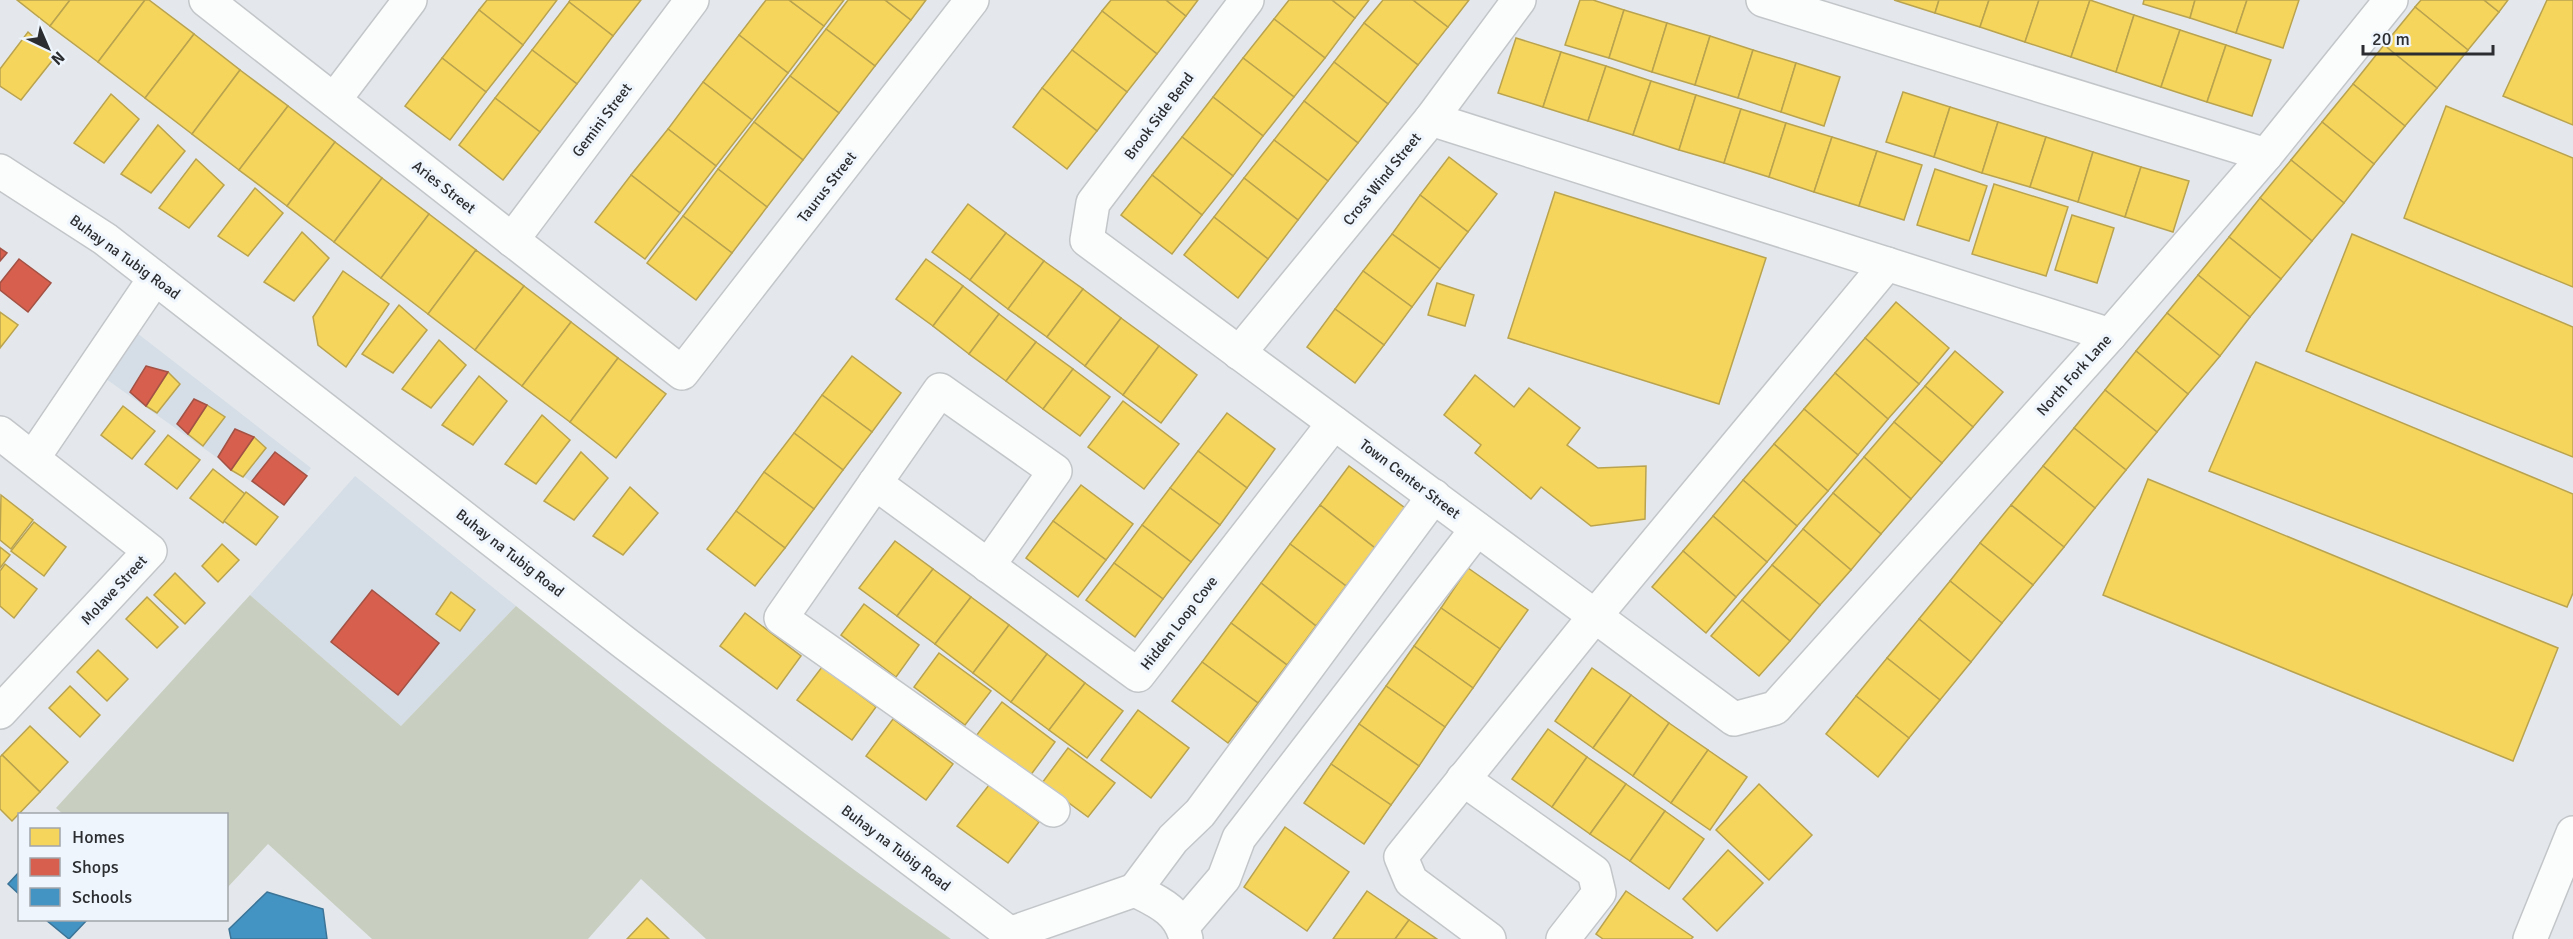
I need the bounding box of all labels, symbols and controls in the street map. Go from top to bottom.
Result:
north arrow [18,18,78,78]
scale bar [2363,18,2494,56]
text: 20 m [2372,28,2410,50]
text: N [47,47,69,69]
street label: Brook Side Bend [1120,69,1198,163]
street label: Gemini Street [568,80,636,160]
street label: Cross Wind Street [1339,129,1425,229]
street label: Taurus Street [794,148,860,226]
street label: Aries Street [409,157,479,217]
street label: Buhay na Tubig Road [66,211,184,303]
street label: North Fork Lane [2033,331,2115,419]
street label: Town Center Street [1356,435,1464,523]
street label: Buhay na Tubig Road [452,505,568,601]
street label: Molave Street [77,552,151,628]
street label: Hidden Loop Cove [1137,572,1221,674]
street label: Buhay na Tubig Road [838,801,954,895]
legend [18,813,228,921]
text: Homes [72,826,125,848]
text: Shops [72,856,119,878]
text: Schools [72,886,132,908]

